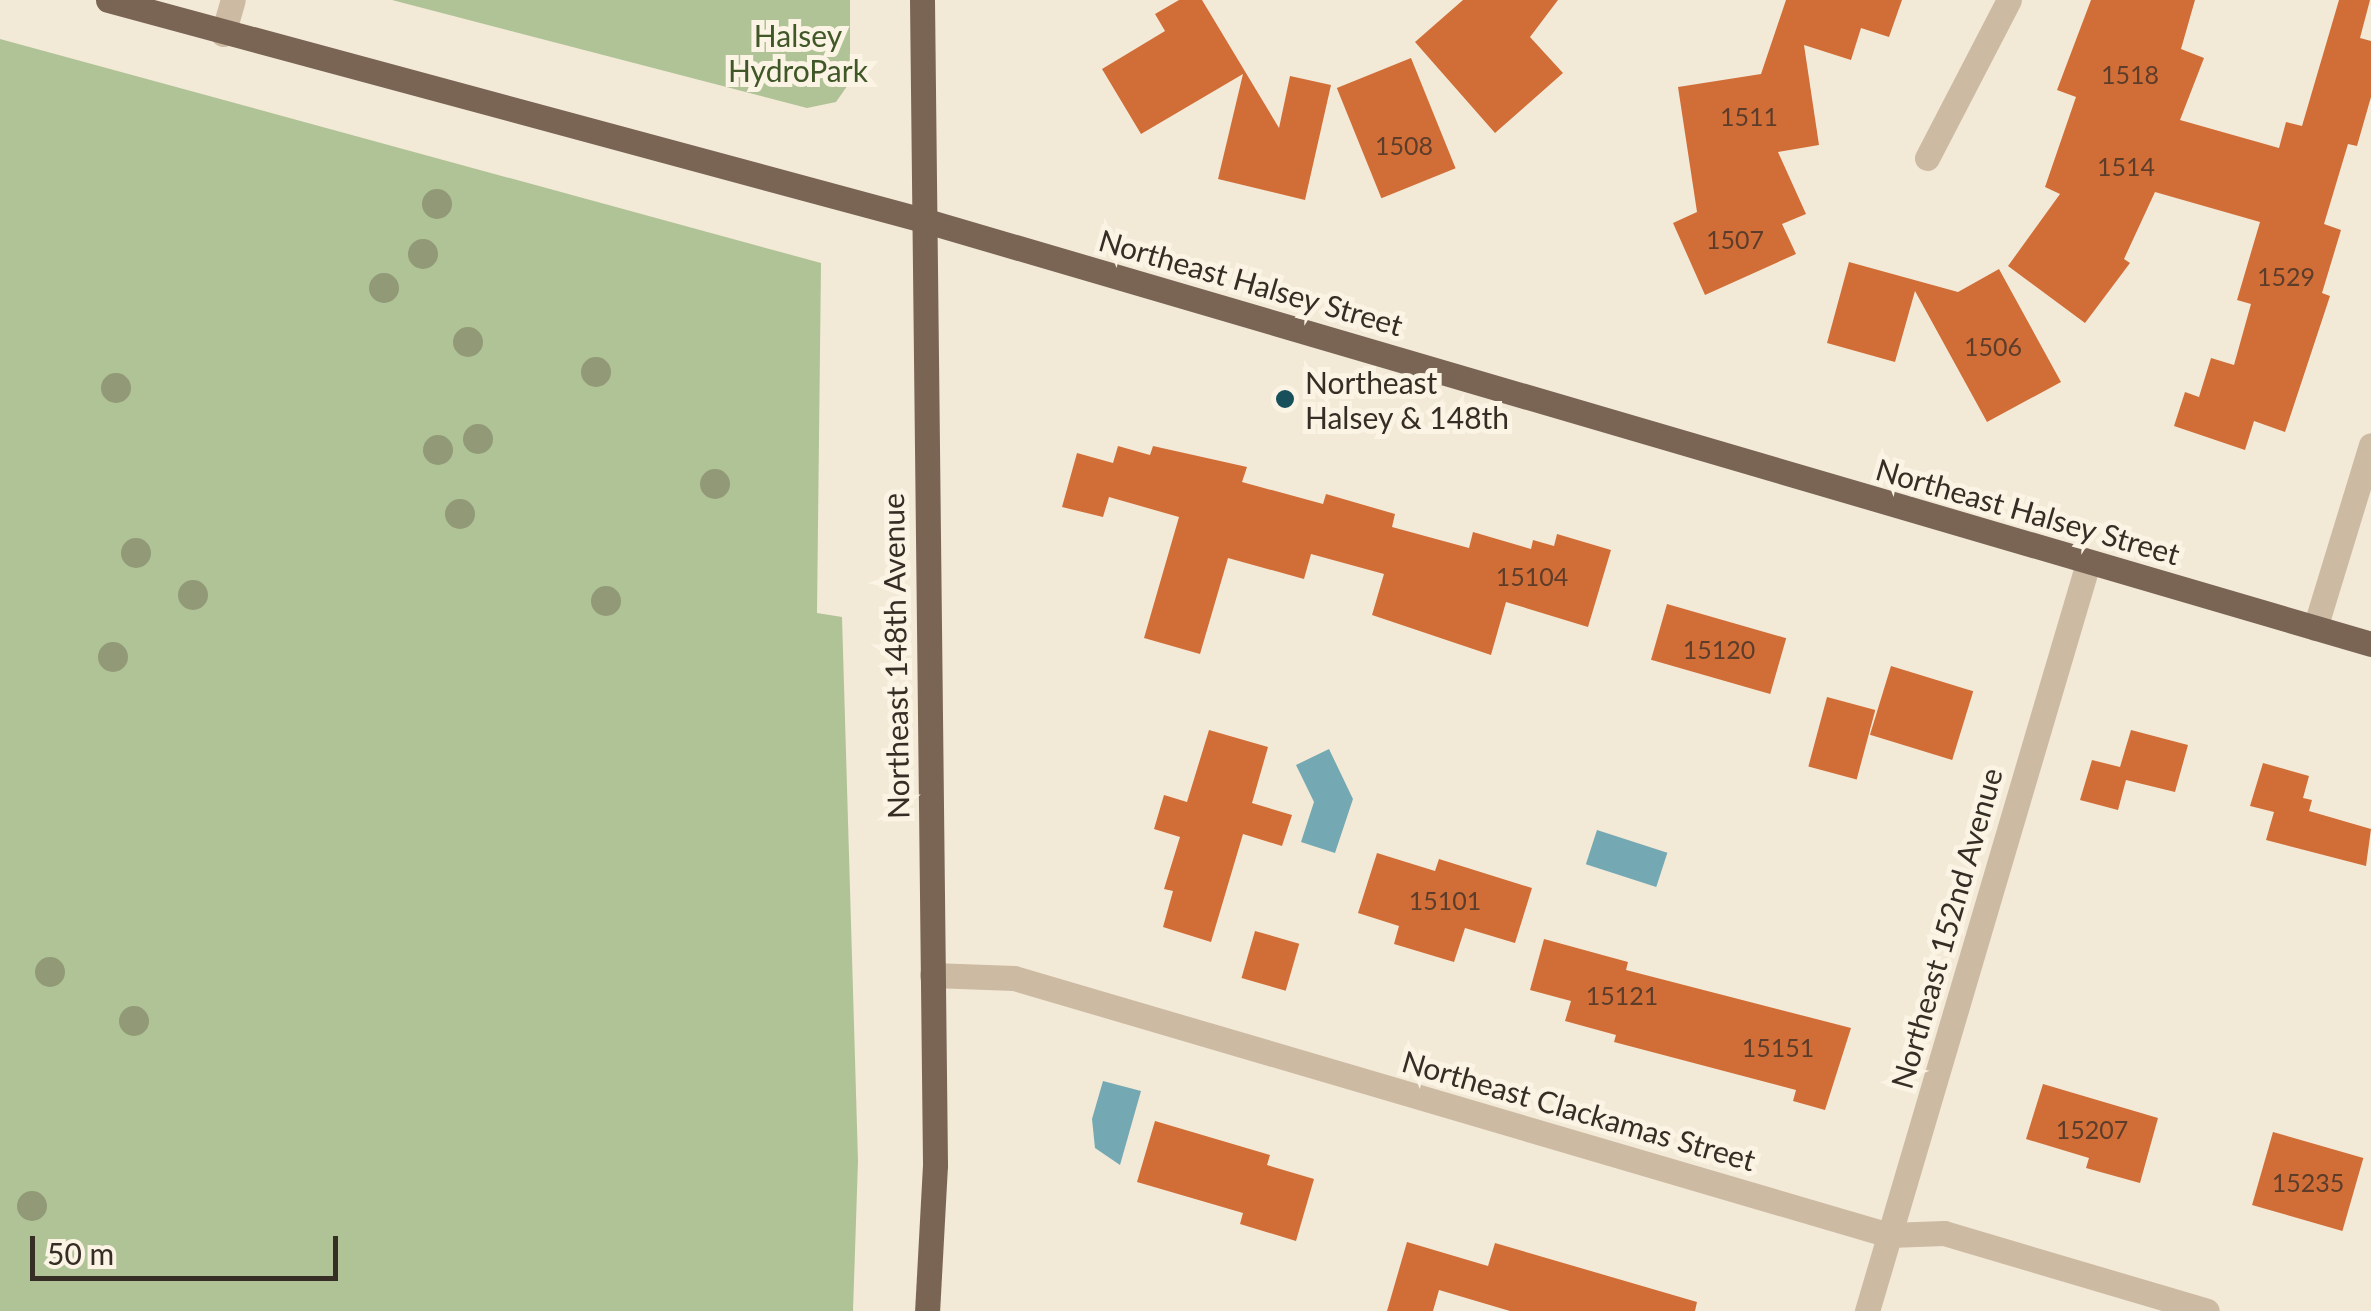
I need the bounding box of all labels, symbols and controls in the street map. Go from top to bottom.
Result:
park label: Halsey HydroPark [728,17,868,88]
house number: 1518 [2101,59,2159,89]
house number: 1511 [1720,101,1778,131]
house number: 1508 [1375,130,1433,160]
house number: 1514 [2097,151,2155,181]
street label: Northeast Halsey Street [1095,221,1407,343]
house number: 1507 [1706,224,1764,254]
house number: 1529 [2257,261,2315,291]
house number: 1506 [1964,331,2022,361]
place label: Northeast Halsey & 148th [1305,364,1510,434]
marker: Northeast Halsey & 148th [1274,388,1296,410]
street label: Northeast Halsey Street [1872,450,2184,572]
street label: Northeast 148th Avenue [874,492,916,820]
house number: 15104 [1496,561,1568,591]
house number: 15120 [1683,634,1755,664]
street label: Northeast 152nd Avenue [1883,763,2009,1093]
house number: 15101 [1409,885,1481,915]
house number: 15121 [1586,980,1658,1010]
house number: 15151 [1742,1032,1814,1062]
street label: Northeast Clackamas Street [1398,1042,1760,1178]
house number: 15207 [2056,1114,2128,1144]
house number: 15235 [2272,1167,2344,1197]
scale bar [35,1216,342,1278]
text: 50 m [47,1235,114,1271]

